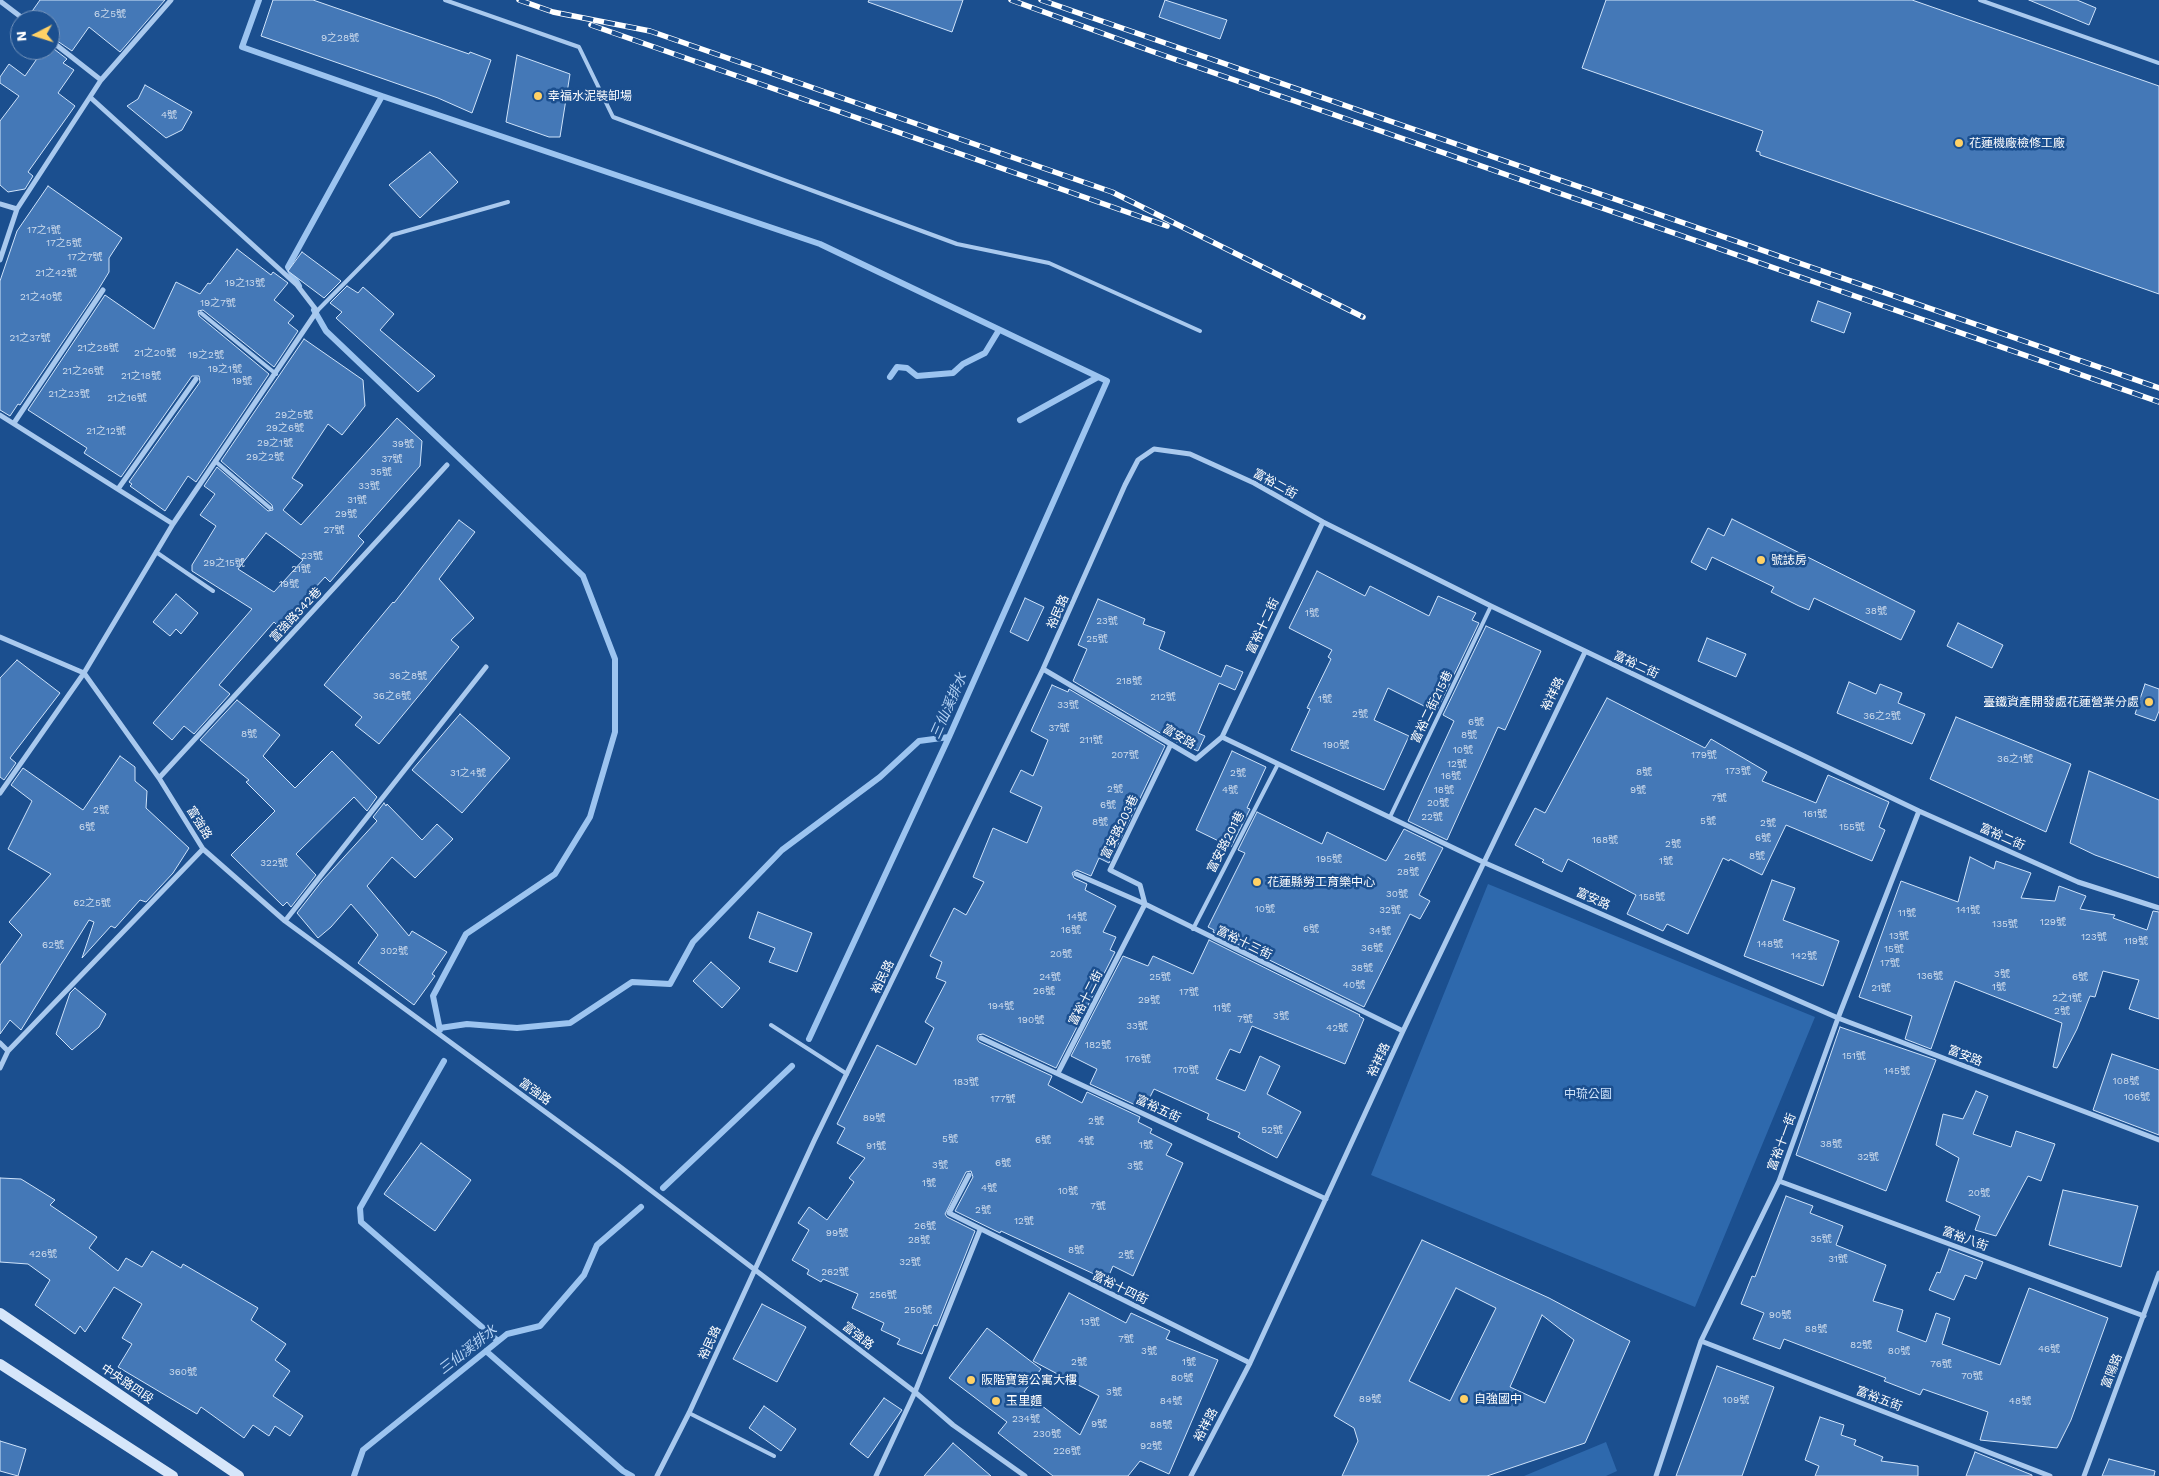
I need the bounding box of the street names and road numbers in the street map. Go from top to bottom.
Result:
street label: 富裕二街 [1251,466,1299,502]
street label: 富強路342巷 [267,585,325,645]
street label: 裕民路 [1044,593,1072,631]
street label: 富裕十二街 [1244,596,1282,656]
street label: 富裕二街 [1611,648,1661,682]
street label: 富裕二街215巷 [1408,668,1456,746]
street label: 裕祥路 [1539,675,1567,713]
street label: 富安路 [1160,722,1198,752]
street label: 富安路203巷 [1098,793,1142,861]
street label: 富強路 [183,804,215,842]
street label: 富安路201巷 [1204,809,1248,875]
street label: 富裕二街 [1977,821,2027,853]
street label: 富安路 [1574,885,1612,913]
street label: 富裕十三街 [1214,923,1274,963]
street label: 裕民路 [869,958,897,996]
street label: 富裕十二街 [1066,968,1106,1028]
street label: 裕祥路 [1365,1041,1393,1079]
street label: 富安路 [1946,1043,1984,1069]
street label: 富強路 [516,1076,554,1108]
street label: 富裕五街 [1133,1092,1183,1126]
street label: 富裕十一街 [1765,1111,1799,1173]
street label: 富裕八街 [1940,1224,1990,1254]
street label: 富裕十四街 [1090,1268,1150,1308]
street label: 富強路 [839,1319,877,1353]
street label: 裕民路 [696,1324,724,1362]
street label: 富陽路 [2099,1352,2125,1390]
street label: 中央路四段 [98,1361,156,1407]
street label: 富裕五街 [1854,1384,1904,1414]
street label: 裕祥路 [1191,1406,1221,1444]

